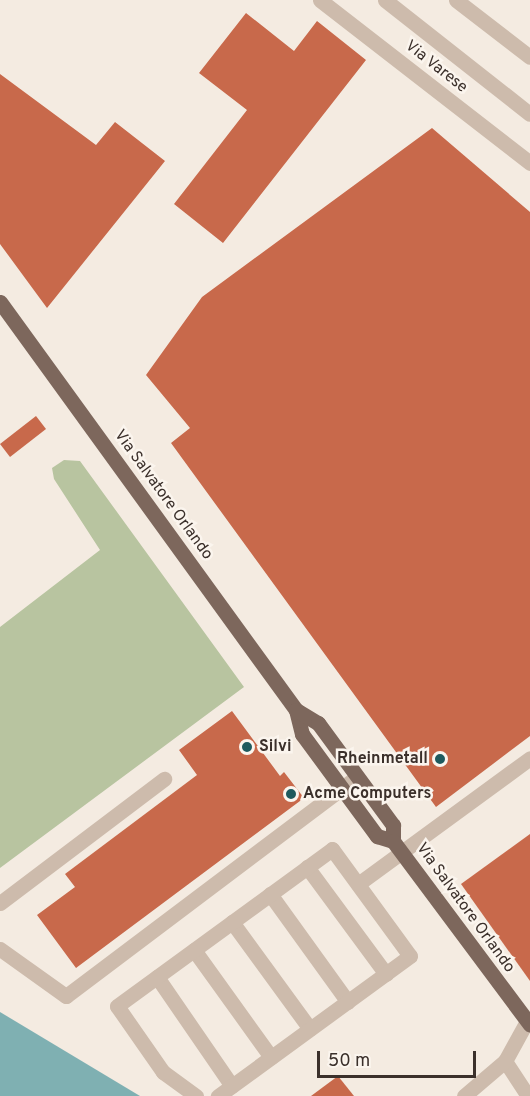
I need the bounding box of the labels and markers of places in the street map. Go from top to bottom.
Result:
place label: Silvi [259,737,291,757]
marker: Silvi [240,740,254,754]
place label: Rheinmetall [337,749,428,769]
marker: Rheinmetall [433,752,447,766]
place label: Acme Computers [303,784,431,804]
marker: Acme Computers [284,787,298,801]

